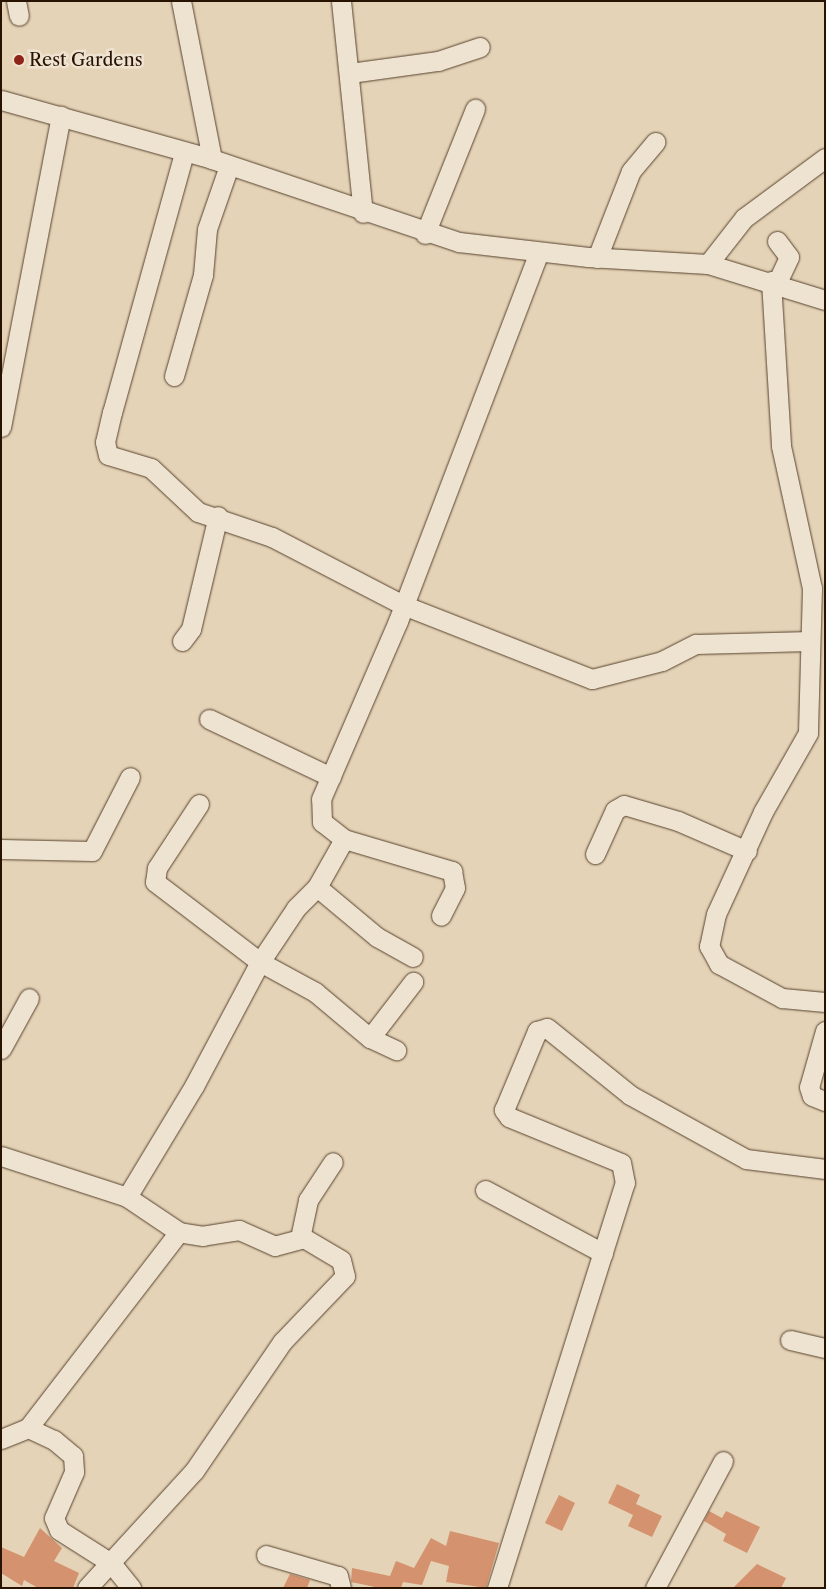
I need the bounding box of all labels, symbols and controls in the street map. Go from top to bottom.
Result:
place label: Rest Gardens [29,49,143,71]
marker: Rest Gardens [13,54,25,66]

